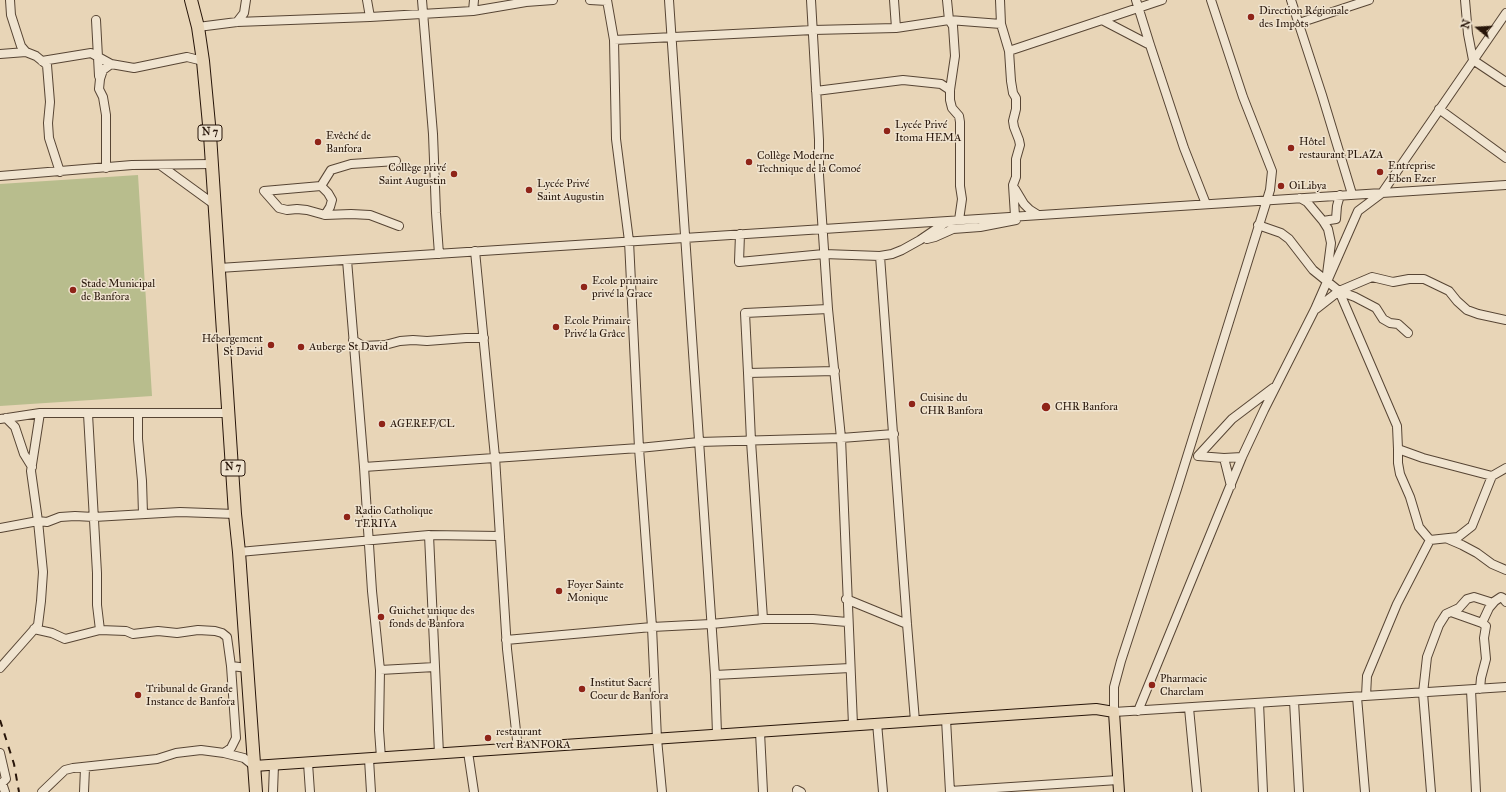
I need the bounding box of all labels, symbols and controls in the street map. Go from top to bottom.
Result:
place label: Direction Régionale des Impôts [1259,4,1349,30]
north arrow [1458,8,1498,48]
marker: Direction Régionale des Impôts [1246,12,1256,22]
text: N [1458,18,1474,31]
place label: Lycée Privé Itoma HEMA [895,118,961,144]
road number: N 7 [198,125,222,141]
marker: Lycée Privé Itoma HEMA [882,126,892,136]
place label: Evêché de Banfora [326,129,371,155]
place label: Hôtel restaurant PLAZA [1299,135,1383,161]
marker: Evêché de Banfora [313,137,323,147]
marker: Hôtel restaurant PLAZA [1286,143,1296,153]
place label: Collège Moderne Technique de la Comoé [757,149,861,175]
marker: Collège Moderne Technique de la Comoé [744,157,754,167]
place label: Entreprise Eben Ezer [1388,159,1436,185]
place label: Collège privé Saint Augustin [379,161,446,187]
marker: Entreprise Eben Ezer [1375,167,1385,177]
marker: Collège privé Saint Augustin [449,169,459,179]
place label: Lycée Privé Saint Augustin [537,177,604,203]
place label: OiLibya [1289,179,1326,193]
marker: OiLibya [1276,181,1286,191]
marker: Lycée Privé Saint Augustin [524,185,534,195]
place label: Ecole primaire privé la Grace [592,274,658,300]
place label: Stade Municipal de Banfora [81,277,155,303]
marker: Ecole primaire privé la Grace [579,282,589,292]
marker: Stade Municipal de Banfora [68,285,78,295]
place label: Ecole Primaire Privé la Grâce [564,314,631,340]
marker: Ecole Primaire Privé la Grâce [551,322,561,332]
place label: Hébergement St David [202,332,263,358]
marker: Hébergement St David [266,340,276,350]
place label: Auberge St David [309,340,388,354]
marker: Auberge St David [296,342,306,352]
place label: Cuisine du CHR Banfora [920,391,983,417]
marker: Cuisine du CHR Banfora [907,399,917,409]
place label: CHR Banfora [1055,400,1118,414]
marker: CHR Banfora [1040,401,1052,413]
place label: AGEREF/CL [390,417,454,431]
marker: AGEREF/CL [377,419,387,429]
road number: N 7 [221,460,245,476]
place label: Radio Catholique TERIYA [355,504,433,530]
marker: Radio Catholique TERIYA [342,512,352,522]
place label: Foyer Sainte Monique [567,578,624,604]
marker: Foyer Sainte Monique [554,586,564,596]
place label: Guichet unique des fonds de Banfora [389,604,474,630]
marker: Guichet unique des fonds de Banfora [376,612,386,622]
place label: Pharmacie Charclam [1160,672,1207,698]
place label: Institut Sacré Coeur de Banfora [590,676,668,702]
marker: Pharmacie Charclam [1147,680,1157,690]
place label: Tribunal de Grande Instance de Banfora [146,682,235,708]
marker: Institut Sacré Coeur de Banfora [577,684,587,694]
marker: Tribunal de Grande Instance de Banfora [133,690,143,700]
place label: restaurant vert BANFORA [496,725,571,751]
marker: restaurant vert BANFORA [483,733,493,743]

